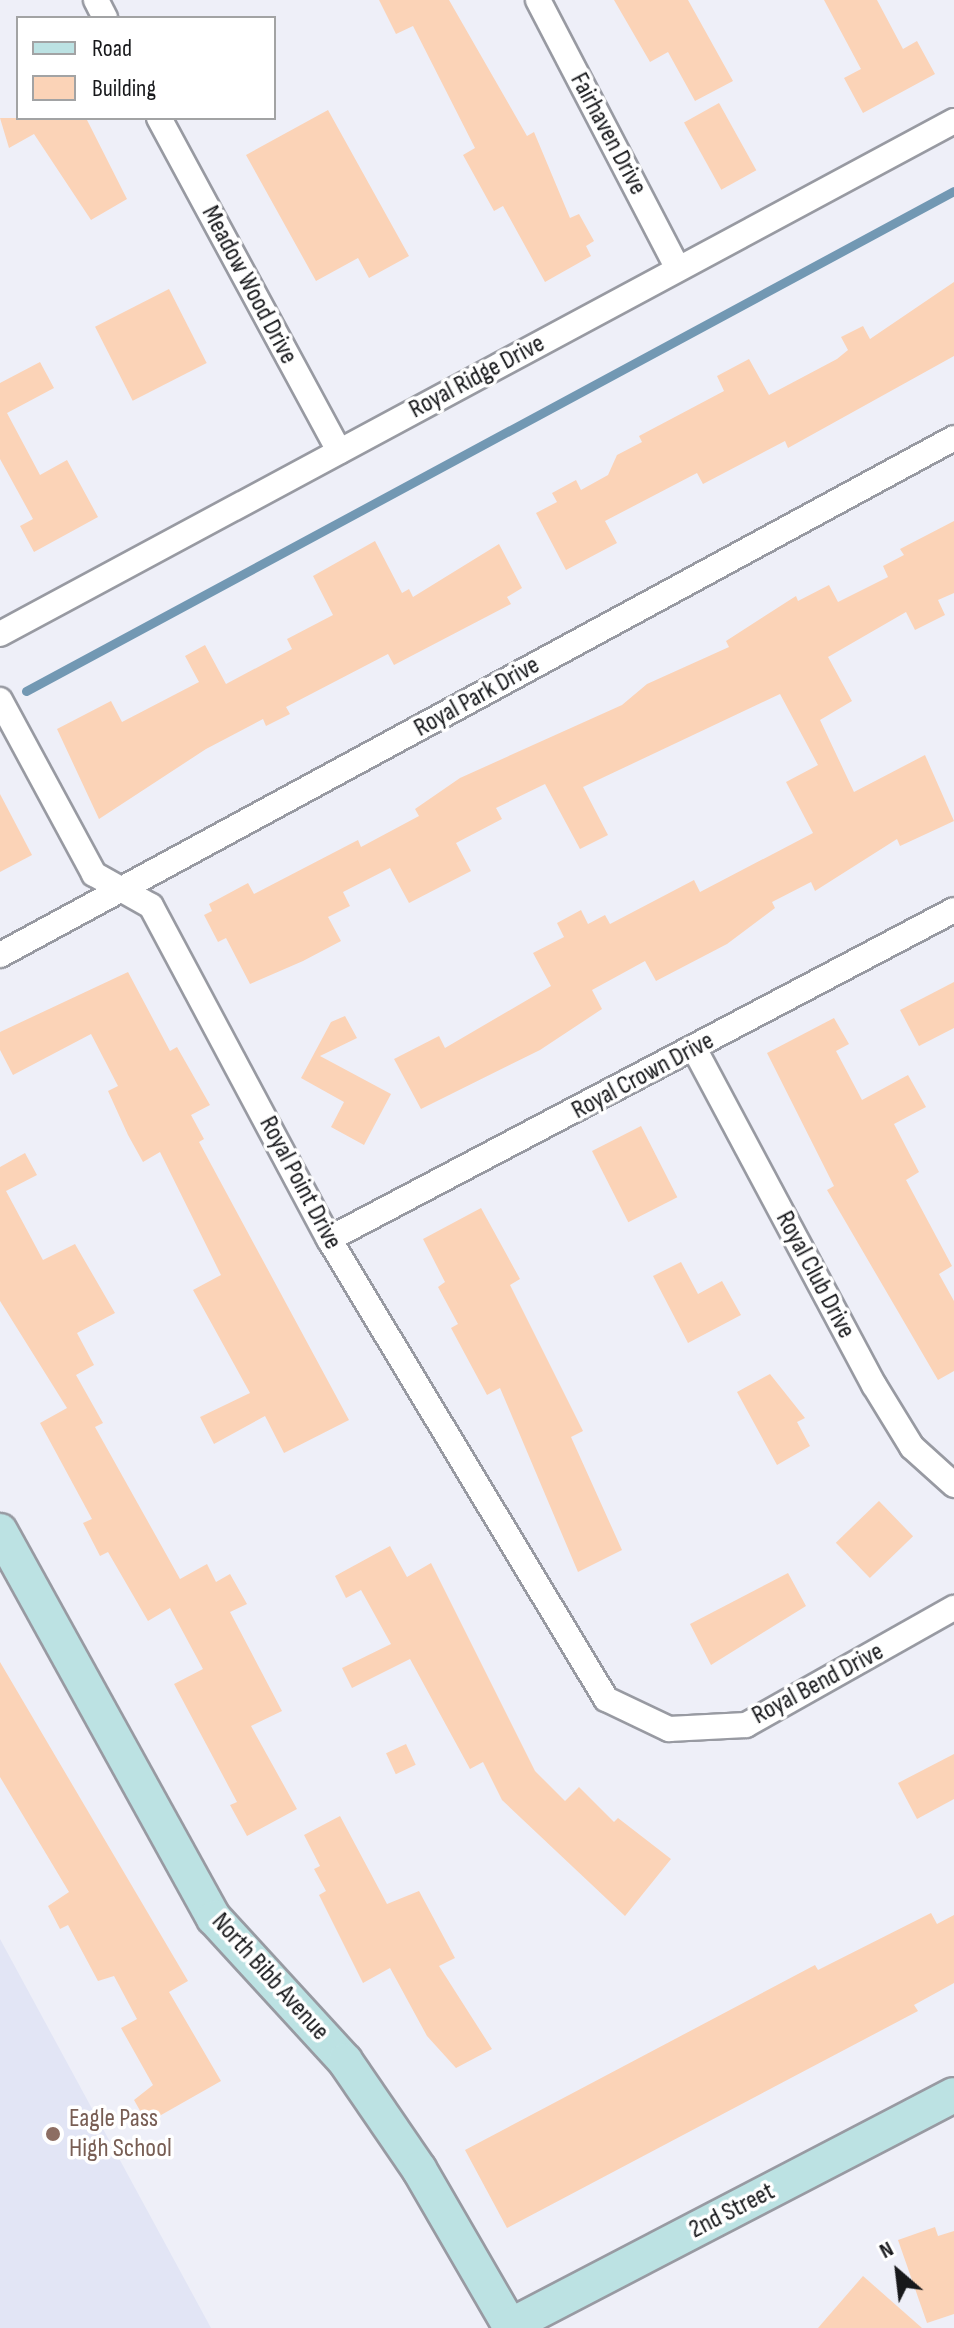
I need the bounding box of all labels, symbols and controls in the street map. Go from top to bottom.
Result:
legend [16,16,276,120]
text: Road [92,34,132,63]
street label: Fairhaven Drive [563,68,653,200]
text: Building [92,74,156,103]
street label: Meadow Wood Drive [194,201,304,369]
street label: Royal Ridge Drive [404,328,550,426]
street label: Royal Park Drive [409,650,545,744]
street label: Royal Crown Drive [567,1026,719,1126]
street label: Royal Point Drive [252,1111,348,1255]
street label: Royal Club Drive [768,1206,862,1344]
street label: Royal Bend Drive [747,1636,889,1732]
street label: North Bibb Avenue [205,1907,335,2047]
place label: Eagle Pass High School [69,2103,172,2164]
marker: Eagle Pass High School [44,2125,62,2143]
street label: 2nd Street [684,2176,780,2246]
north arrow [858,2232,938,2312]
text: N [875,2236,898,2265]

